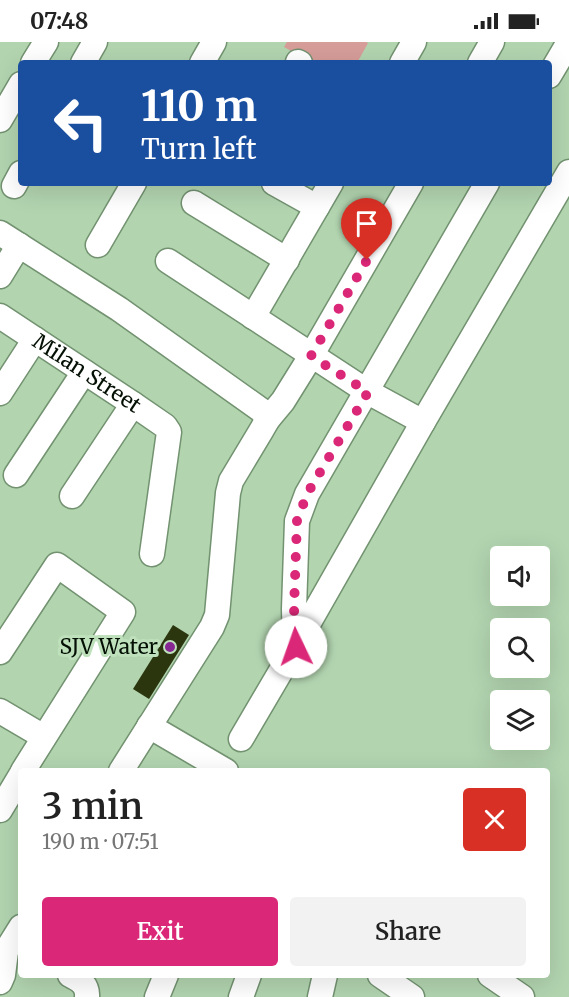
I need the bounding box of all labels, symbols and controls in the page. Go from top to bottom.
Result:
text: 07:48 [30,7,88,35]
text: 110 m [141,80,257,132]
icon: left [42,84,120,162]
text: Turn left [141,132,256,166]
pin [341,198,392,260]
icon: arrive [350,207,383,240]
street label: Milan Street [28,327,146,419]
map controls [490,546,550,750]
button: sound [490,546,550,606]
position arrow [264,615,328,679]
button: search [490,618,550,678]
place label: SJV Water [60,633,158,660]
marker: SJV Water [163,640,177,654]
button: layers [490,690,550,750]
text: 3 min [42,784,143,829]
button: close [463,788,526,851]
text: 190 m · 07:51 [42,829,158,854]
button: Exit [42,897,278,966]
button: Share [290,897,526,966]

